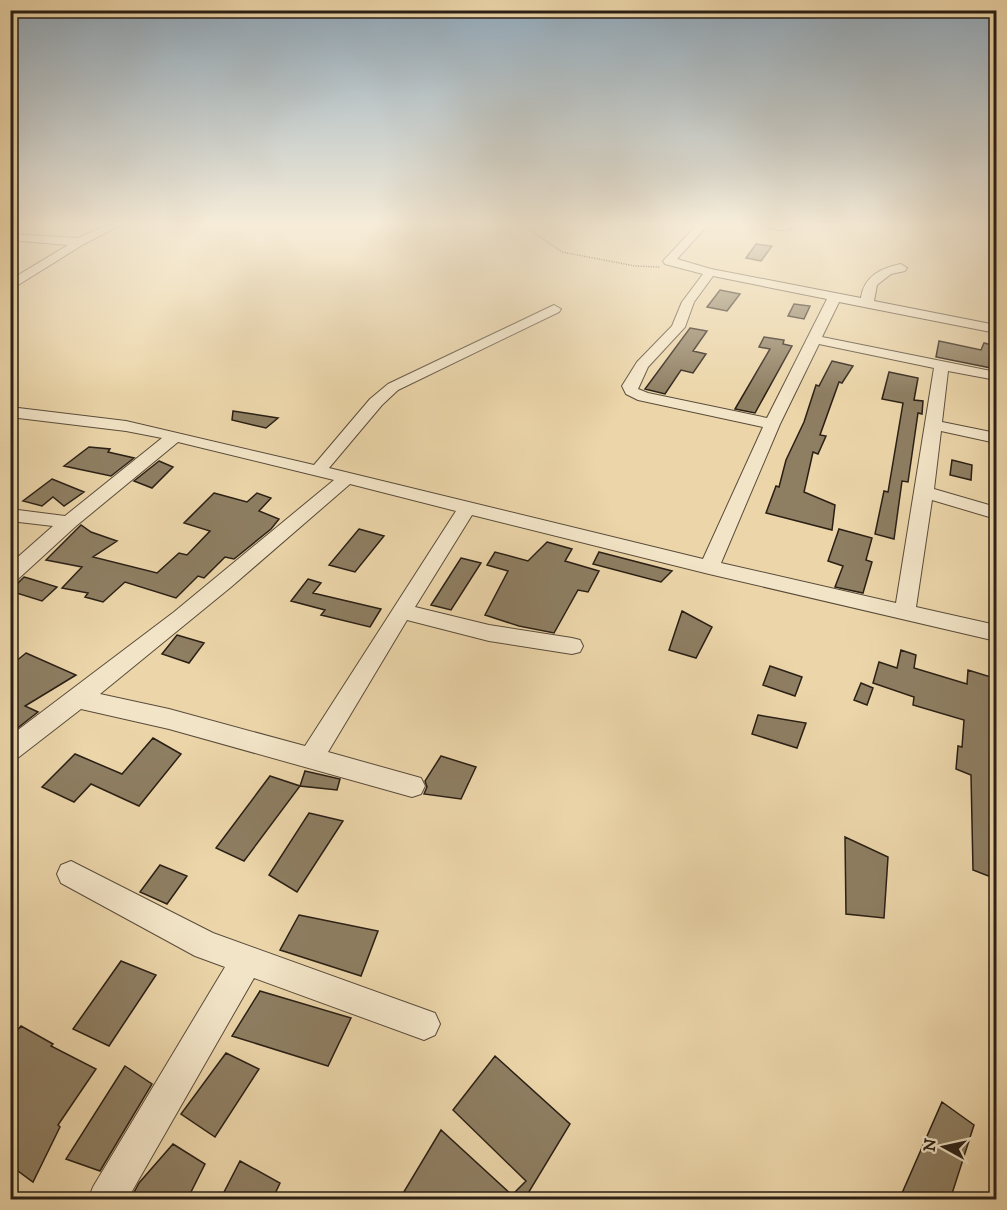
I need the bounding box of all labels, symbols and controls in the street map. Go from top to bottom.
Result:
north arrow [914,1117,974,1177]
text: N [919,1137,941,1153]

